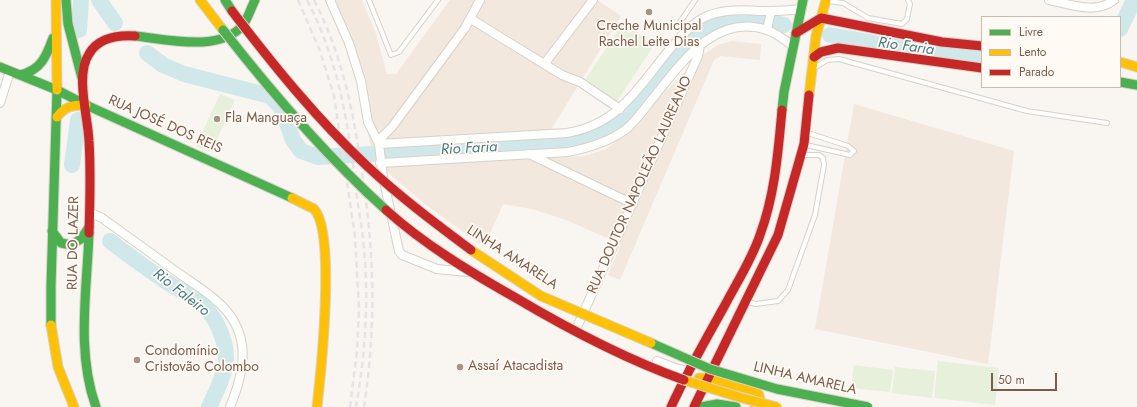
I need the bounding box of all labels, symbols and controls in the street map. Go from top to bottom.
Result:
marker: Creche Municipal Rachel Leite Dias [644,7,654,17]
legend [981,16,1121,88]
place label: Creche Municipal Rachel Leite Dias [597,19,701,52]
text: Livre [1019,23,1043,41]
water label: Rio Faria [877,34,935,60]
text: Lento [1019,43,1046,61]
text: Parado [1019,63,1054,81]
street label: RUA DOUTOR NAPOLEÃO LAUREANO [584,74,696,296]
street label: RUA JOSÉ DOS REIS [105,92,225,158]
place label: Fla Manguaça [225,111,307,127]
marker: Fla Manguaça [212,114,222,124]
water label: Rio Faria [440,139,498,159]
street label: RUA DO LAZER [65,196,83,290]
street label: LINHA AMARELA [463,222,561,294]
water label: Rio Faleiro [149,265,213,321]
place label: Condomínio Cristovão Colombo [145,344,259,376]
marker: Condomínio Cristovão Colombo [132,355,142,365]
place label: Assaí Atacadista [468,359,563,375]
street label: LINHA AMARELA [752,359,858,399]
marker: Assaí Atacadista [455,362,465,372]
scale bar [993,365,1059,391]
text: 50 m [998,371,1025,389]

